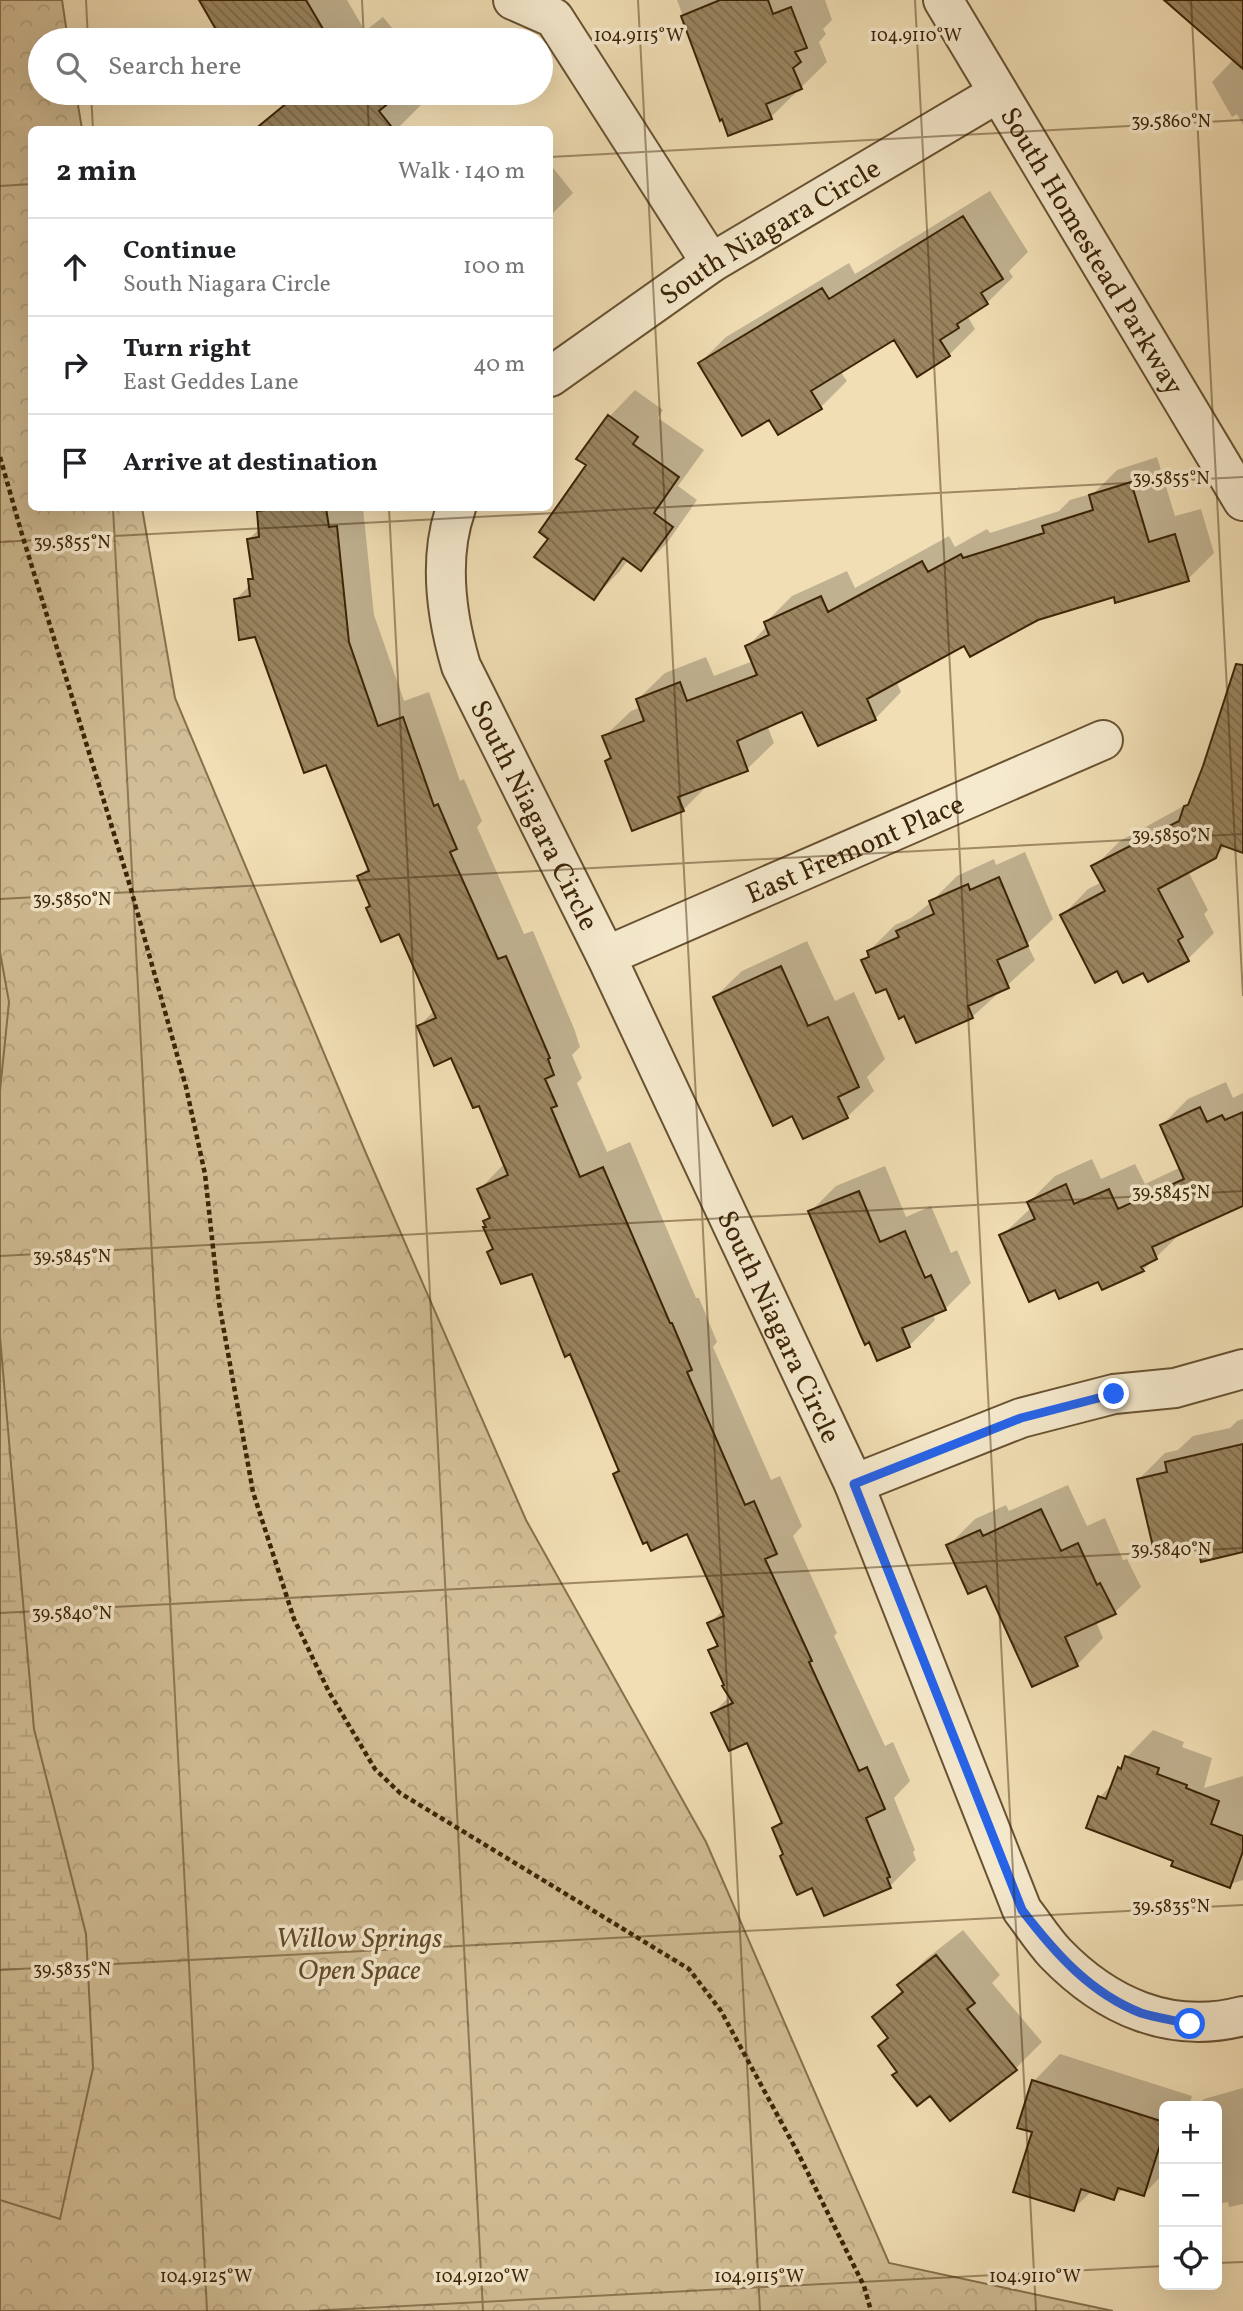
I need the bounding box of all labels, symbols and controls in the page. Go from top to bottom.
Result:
text: 104.9115°W [594,24,684,49]
text: 104.9110°W [870,24,962,49]
search box [28,28,553,105]
icon: search [52,48,90,86]
text: Search here [108,49,241,85]
street label: South Homestead Parkway [989,100,1192,403]
text: 39.5860°N [1131,110,1211,135]
street label: South Niagara Circle [652,150,888,315]
text: 2 min [56,151,137,193]
text: Walk · 140 m [398,156,525,188]
text: Continue [123,233,236,269]
icon: ahead [56,248,94,286]
text: 100 m [463,251,525,283]
text: South Niagara Circle [123,269,331,301]
text: Turn right [123,331,251,367]
icon: right [56,346,94,384]
text: 40 m [473,349,525,381]
text: East Geddes Lane [123,367,299,399]
icon: arrive [56,444,94,482]
text: Arrive at destination [123,445,378,481]
text: 39.5855°N [1132,467,1210,492]
text: 39.5855°N [33,531,111,556]
street label: South Niagara Circle [459,694,607,938]
street label: East Fremont Place [740,786,971,915]
text: 39.5850°N [1132,824,1210,849]
text: 39.5850°N [33,888,111,913]
text: 39.5845°N [1132,1181,1210,1206]
street label: South Niagara Circle [706,1205,849,1450]
text: 39.5845°N [33,1245,111,1270]
route end [1098,1378,1129,1409]
text: 39.5840°N [1131,1538,1211,1563]
text: 39.5840°N [32,1602,112,1627]
text: 39.5835°N [1132,1895,1210,1920]
park label: Willow Springs Open Space [276,1920,442,1991]
text: 39.5835°N [33,1958,111,1983]
route start [1174,2008,1205,2039]
map controls [1159,2101,1222,2290]
button: + [1159,2101,1222,2164]
button: − [1159,2164,1222,2227]
button: locate [1159,2227,1222,2290]
text: 104.9125°W [160,2265,252,2290]
text: 104.9120°W [435,2265,529,2290]
text: 104.9115°W [714,2265,804,2290]
text: 104.9110°W [989,2265,1081,2290]

